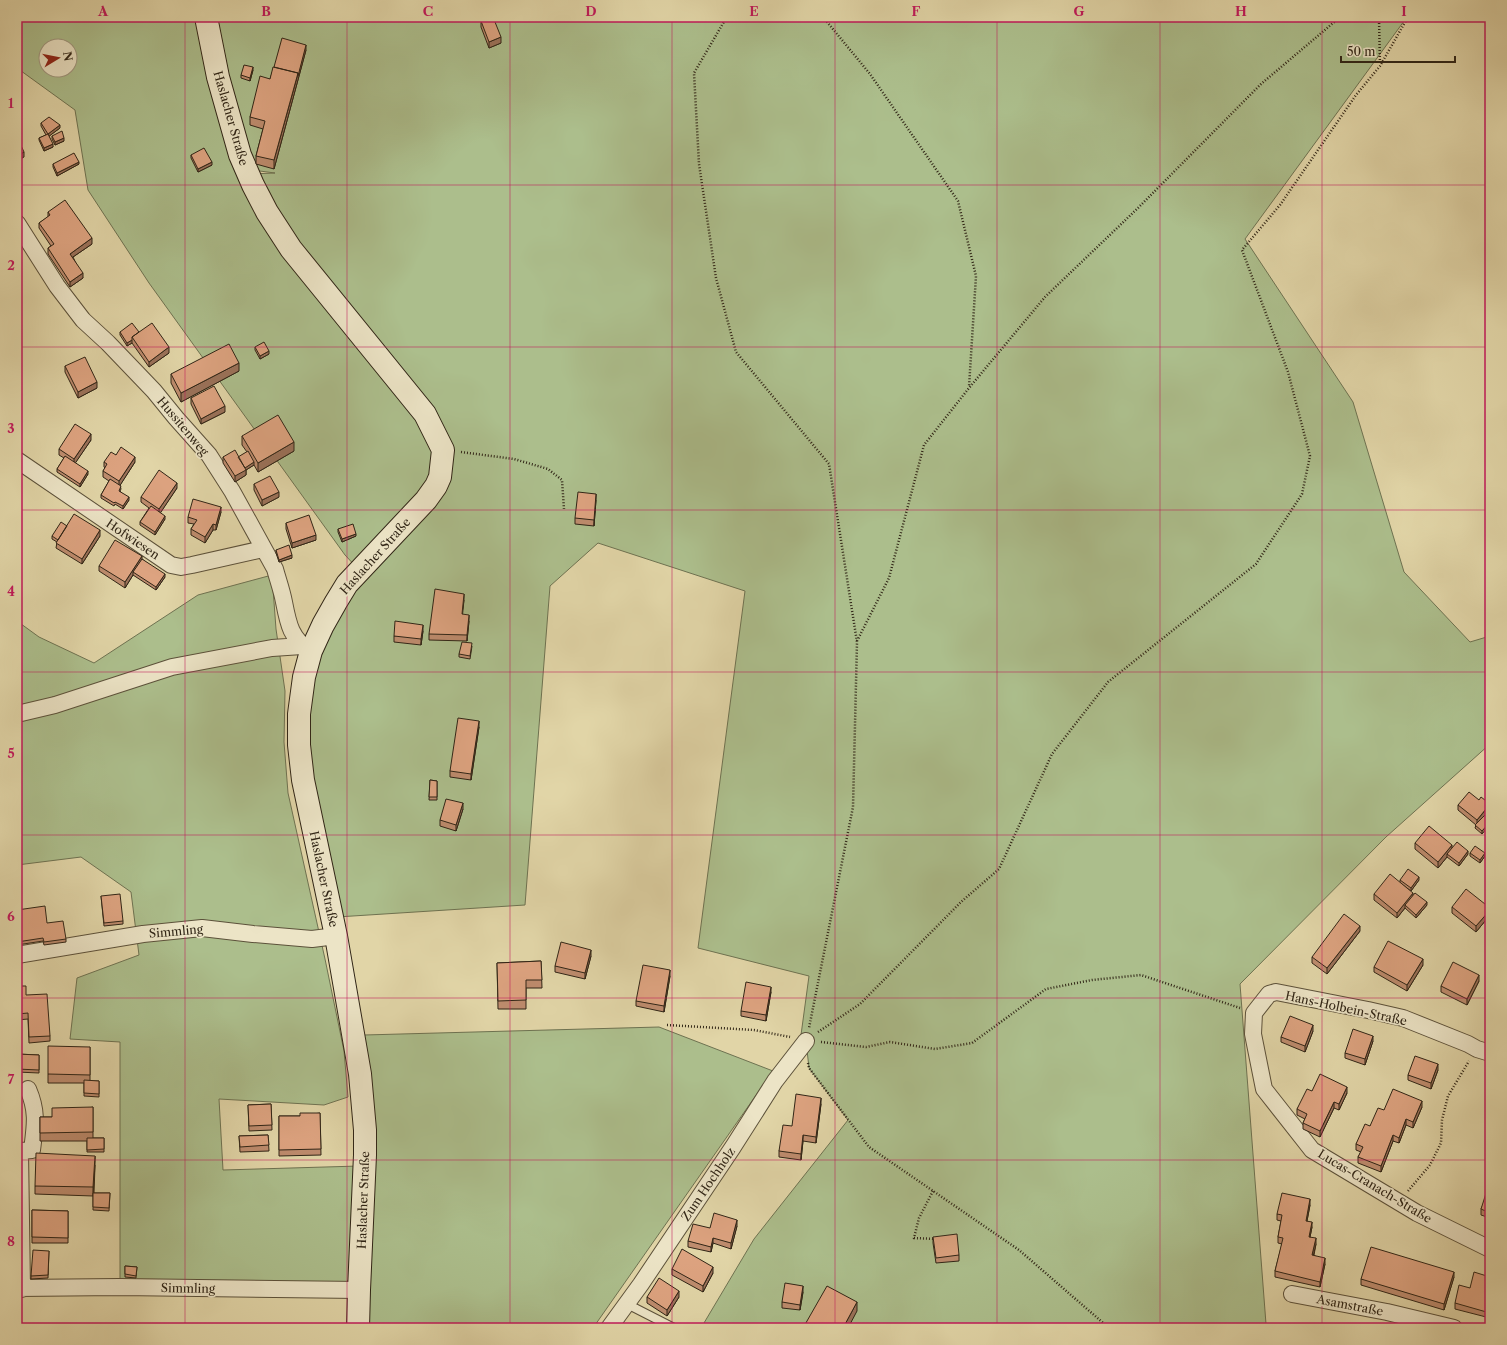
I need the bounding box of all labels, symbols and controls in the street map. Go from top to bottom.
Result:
text: A [97,3,109,19]
text: B [261,3,271,19]
text: C [423,3,433,19]
text: D [585,3,597,19]
text: E [749,3,759,19]
text: F [912,3,921,19]
text: G [1073,3,1085,19]
text: H [1235,3,1247,19]
text: I [1401,3,1407,19]
north arrow [38,38,78,78]
scale bar [1341,38,1455,64]
text: 50 m [1347,44,1376,59]
text: N [60,50,76,63]
street label: Haslacher Straße [210,69,252,167]
text: 1 [8,95,14,111]
text: 2 [7,257,15,273]
street label: Hussitenweg [154,393,212,459]
text: 3 [7,420,15,436]
street label: Haslacher Straße [337,514,414,597]
street label: Hofwiesen [103,516,163,563]
text: 4 [7,583,15,599]
text: 5 [7,745,15,761]
street label: Haslacher Straße [306,830,342,929]
text: 6 [7,908,15,924]
street label: Simmling [148,921,204,941]
street label: Hans-Holbein-Straße [1284,988,1408,1028]
text: 7 [8,1071,15,1087]
street label: Zum Hochholz [678,1144,738,1224]
street label: Lucas-Cranach-Straße [1315,1146,1435,1226]
street label: Haslacher Straße [354,1150,372,1249]
text: 8 [7,1233,15,1249]
street label: Simmling [161,1280,216,1296]
street label: Asamstraße [1315,1291,1385,1319]

